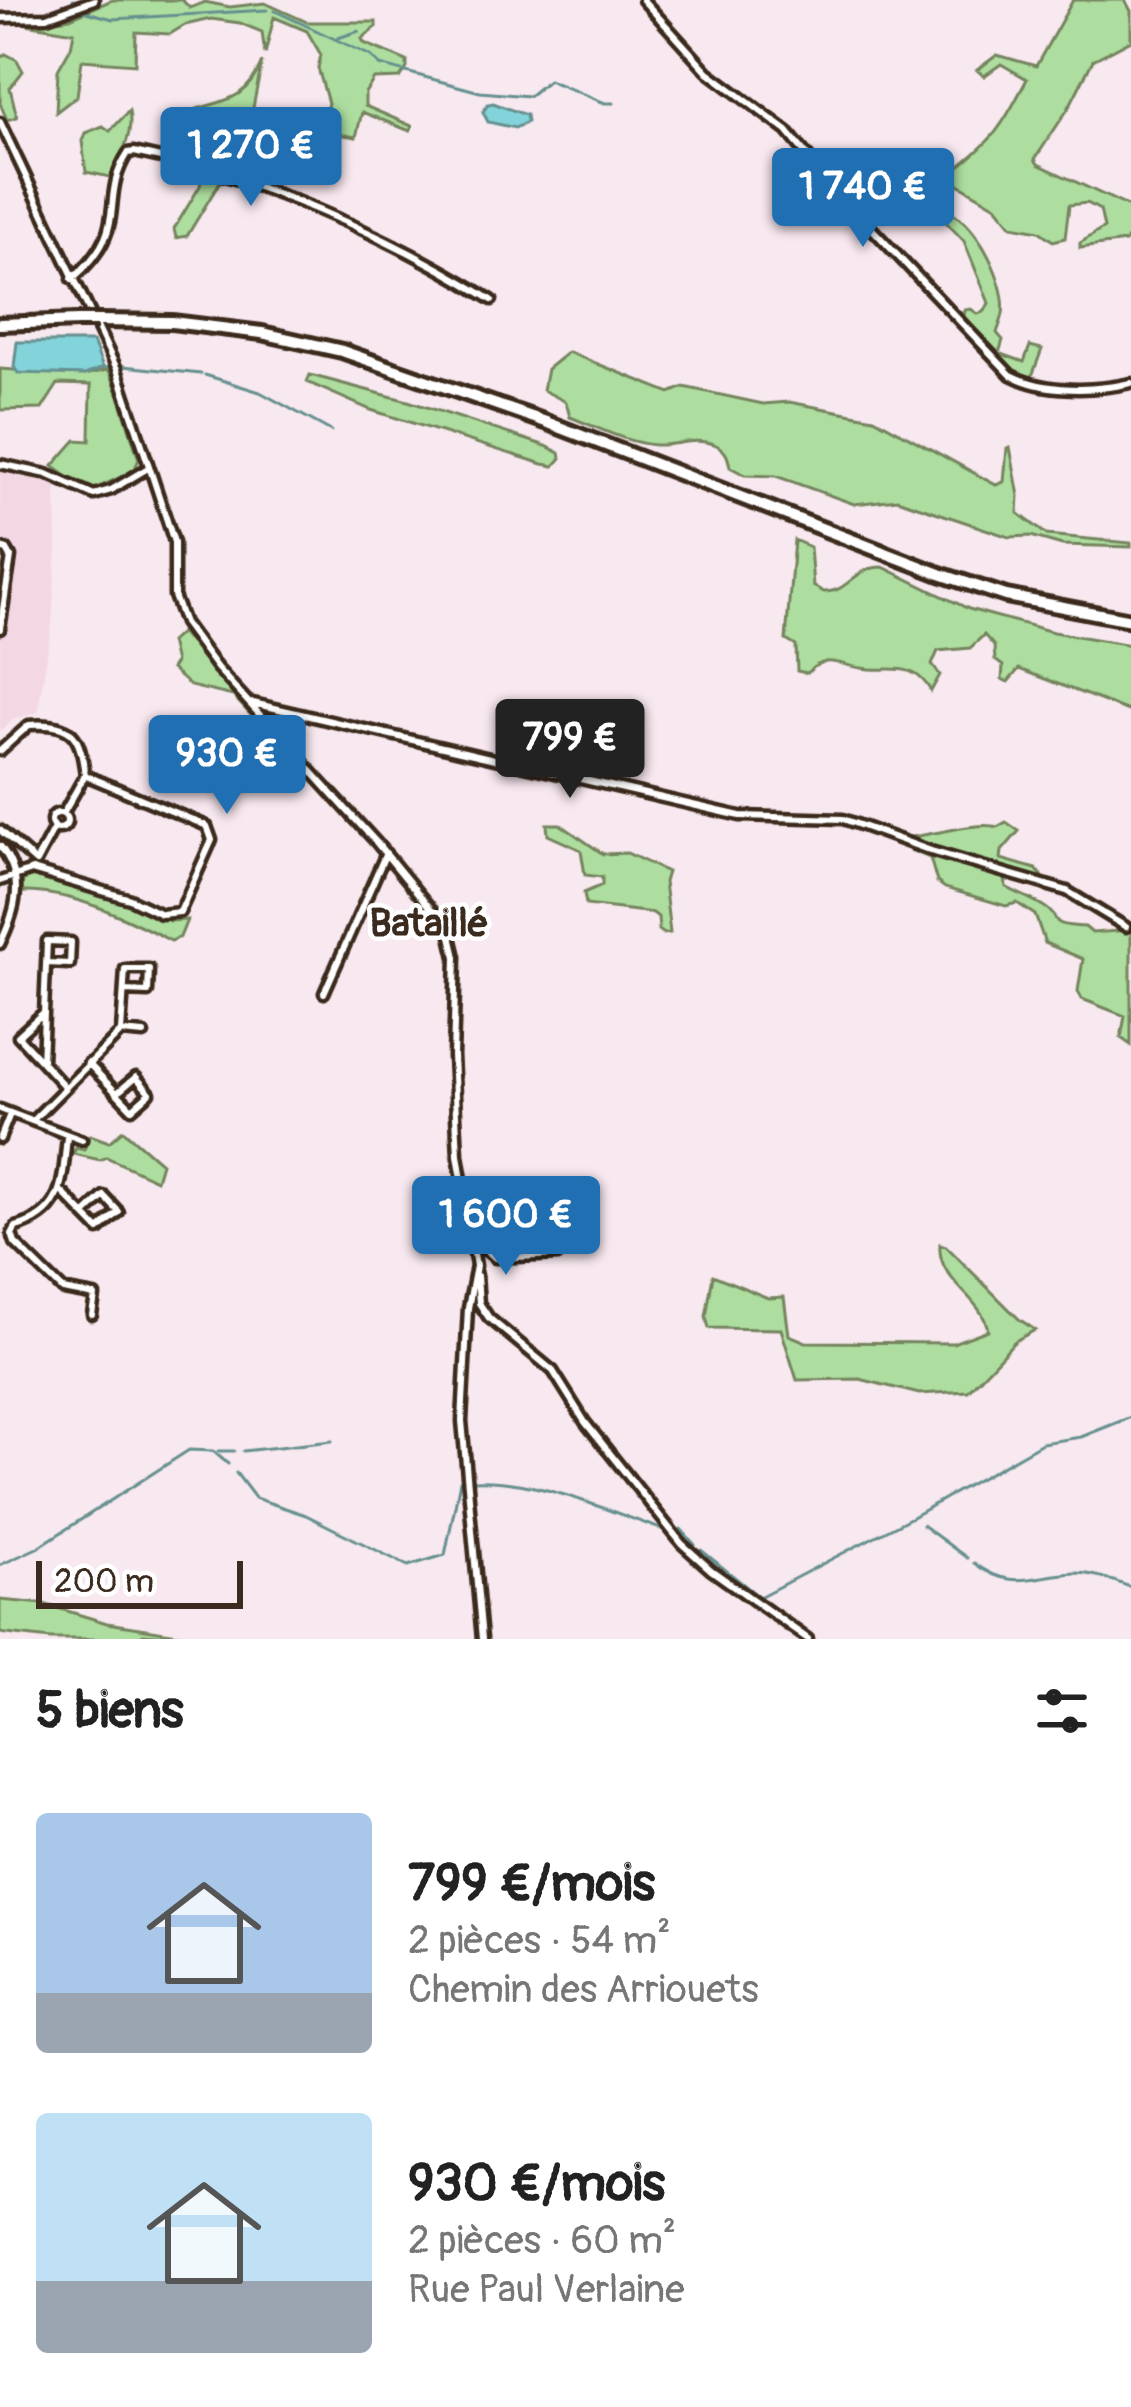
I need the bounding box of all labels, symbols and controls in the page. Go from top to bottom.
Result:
pin: 1 270 € [140,107,362,209]
text: 1 270 € [188,121,314,170]
pin: 1 740 € [752,148,974,250]
text: 1 740 € [799,162,927,211]
pin: 799 € [486,699,654,801]
text: 799 € [522,713,618,762]
pin: 930 € [143,715,311,817]
text: 930 € [176,729,278,778]
district label: Bataillé [369,899,489,948]
pin: 1 600 € [395,1176,617,1278]
text: 1 600 € [439,1190,573,1239]
scale bar [36,1555,243,1608]
text: 200 m [54,1561,154,1602]
icon: filters [1029,1678,1095,1744]
text: 5 biens [36,1679,184,1743]
text: 799 €/mois [408,1852,655,1916]
icon: home [132,1861,276,2005]
text: 2 pièces · 54 m² [408,1916,671,1965]
text: Chemin des Arriouets [408,1965,759,2014]
text: 930 €/mois [408,2152,665,2216]
icon: home [132,2161,276,2305]
text: 2 pièces · 60 m² [408,2216,676,2265]
text: Rue Paul Verlaine [408,2265,684,2314]

